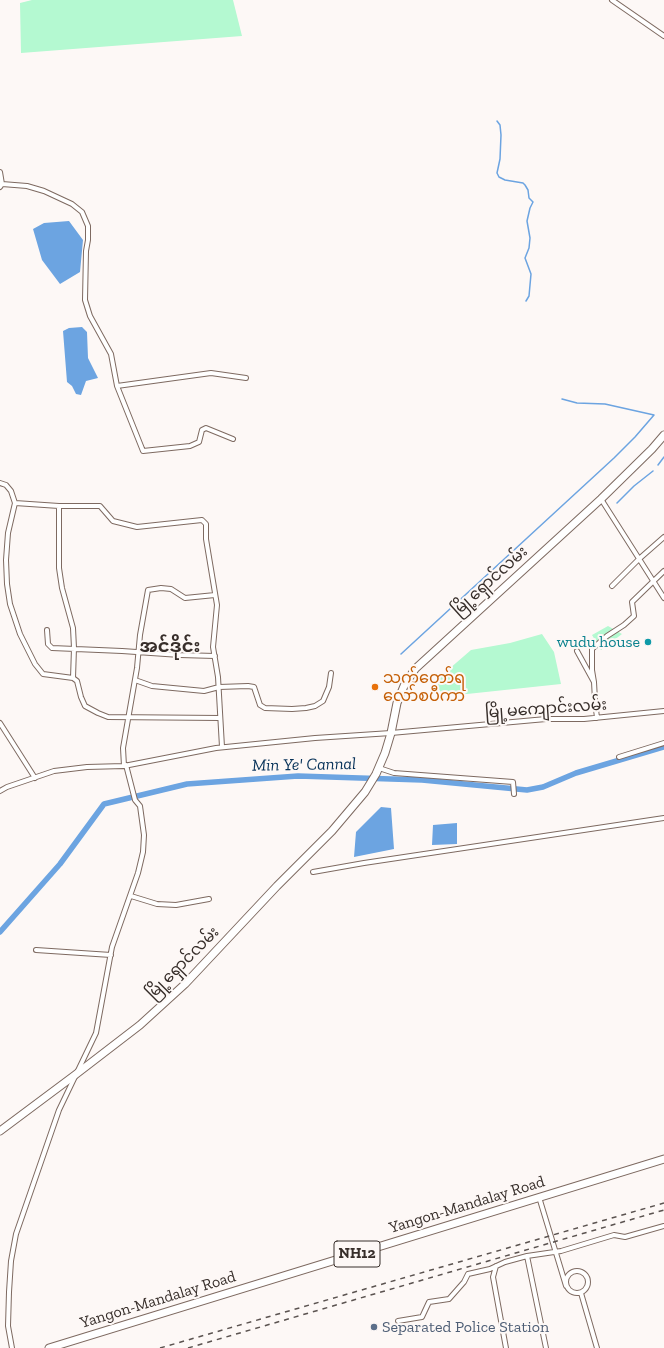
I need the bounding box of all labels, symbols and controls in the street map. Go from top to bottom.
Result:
street label: မြို့ရှောင်လမ်း [448,542,532,620]
place label: wudu house [557,632,640,652]
district label: အင်ဒိုင်း [140,636,200,658]
marker: wudu house [643,637,653,647]
place label: သက်တော်ရ လော်စပီကာ [383,668,465,706]
marker: သက်တော်ရ လော်စပီကာ [370,682,380,692]
street label: မြို့မကျောင်းလမ်း [484,695,608,723]
water label: Min Ye' Cannal [252,754,356,776]
street label: မြို့ရှောင်လမ်း [143,923,223,1003]
street label: Yangon-Mandalay Road [387,1172,547,1238]
road number: NH12 [334,1241,380,1267]
street label: Yangon-Mandalay Road [78,1267,238,1333]
place label: Separated Police Station [382,1317,549,1337]
marker: Separated Police Station [369,1322,379,1332]

